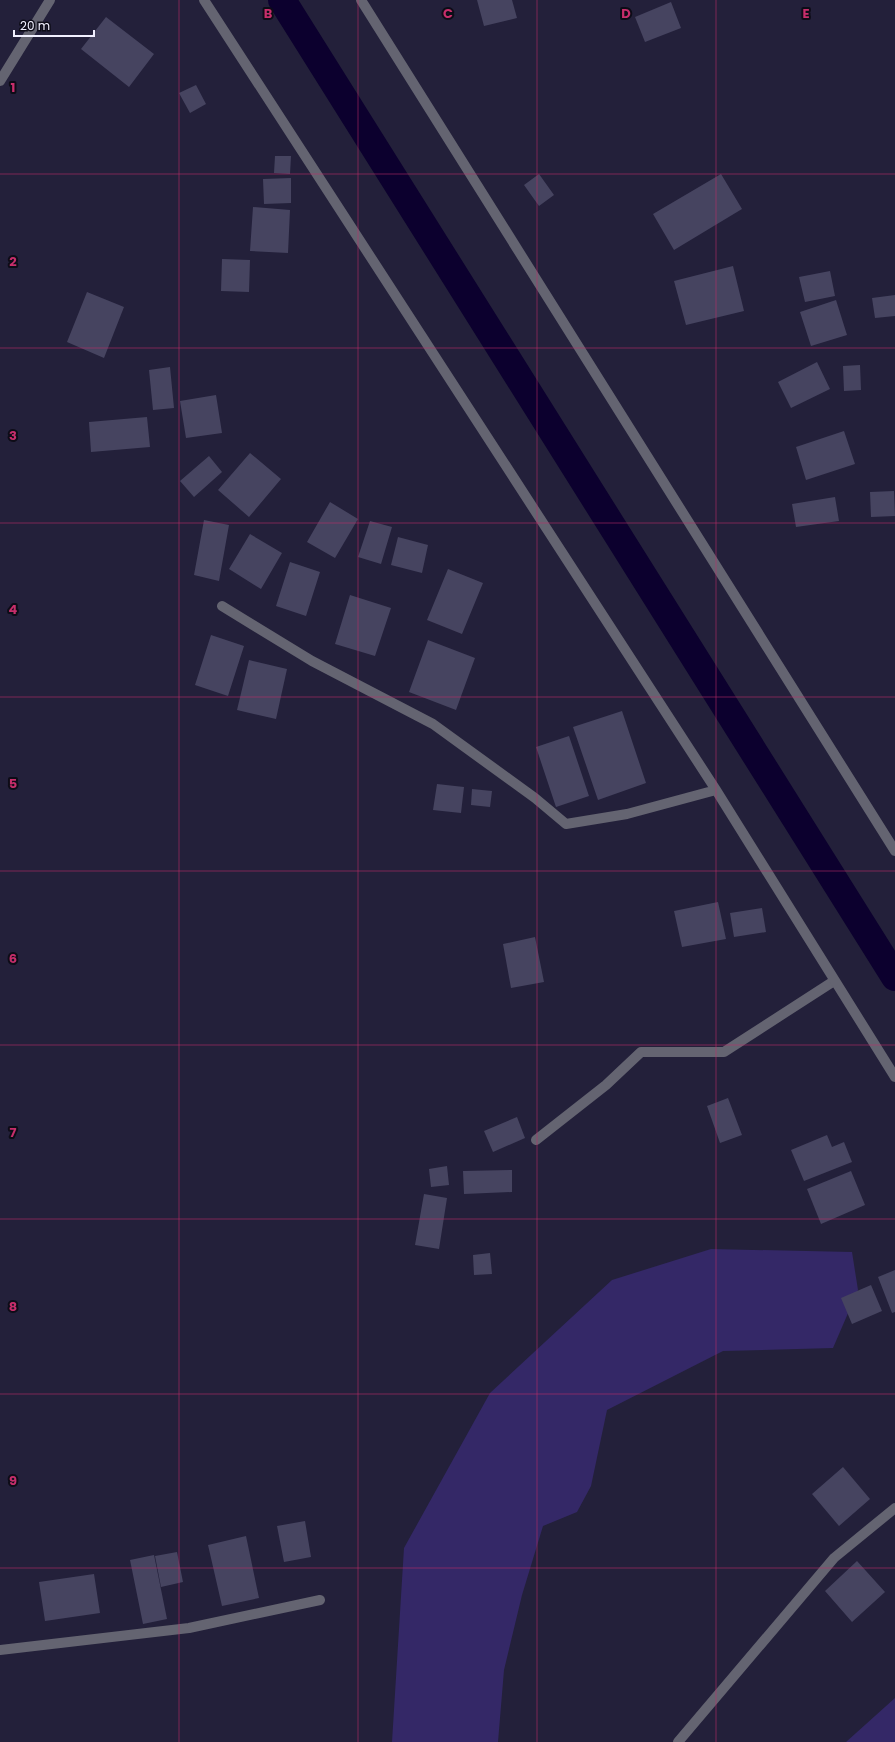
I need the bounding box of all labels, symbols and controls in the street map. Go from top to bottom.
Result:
text: B [264,4,273,23]
text: C [443,4,453,23]
text: D [621,4,631,23]
text: E [802,4,810,23]
scale bar [14,12,94,38]
text: 20 m [20,17,50,34]
text: 1 [11,78,15,97]
text: 2 [9,252,17,271]
text: 3 [9,426,17,445]
text: 4 [9,600,18,619]
text: 5 [9,774,17,793]
text: 6 [9,949,17,968]
text: 7 [10,1123,17,1142]
text: 8 [9,1297,17,1316]
text: 9 [9,1471,17,1490]

